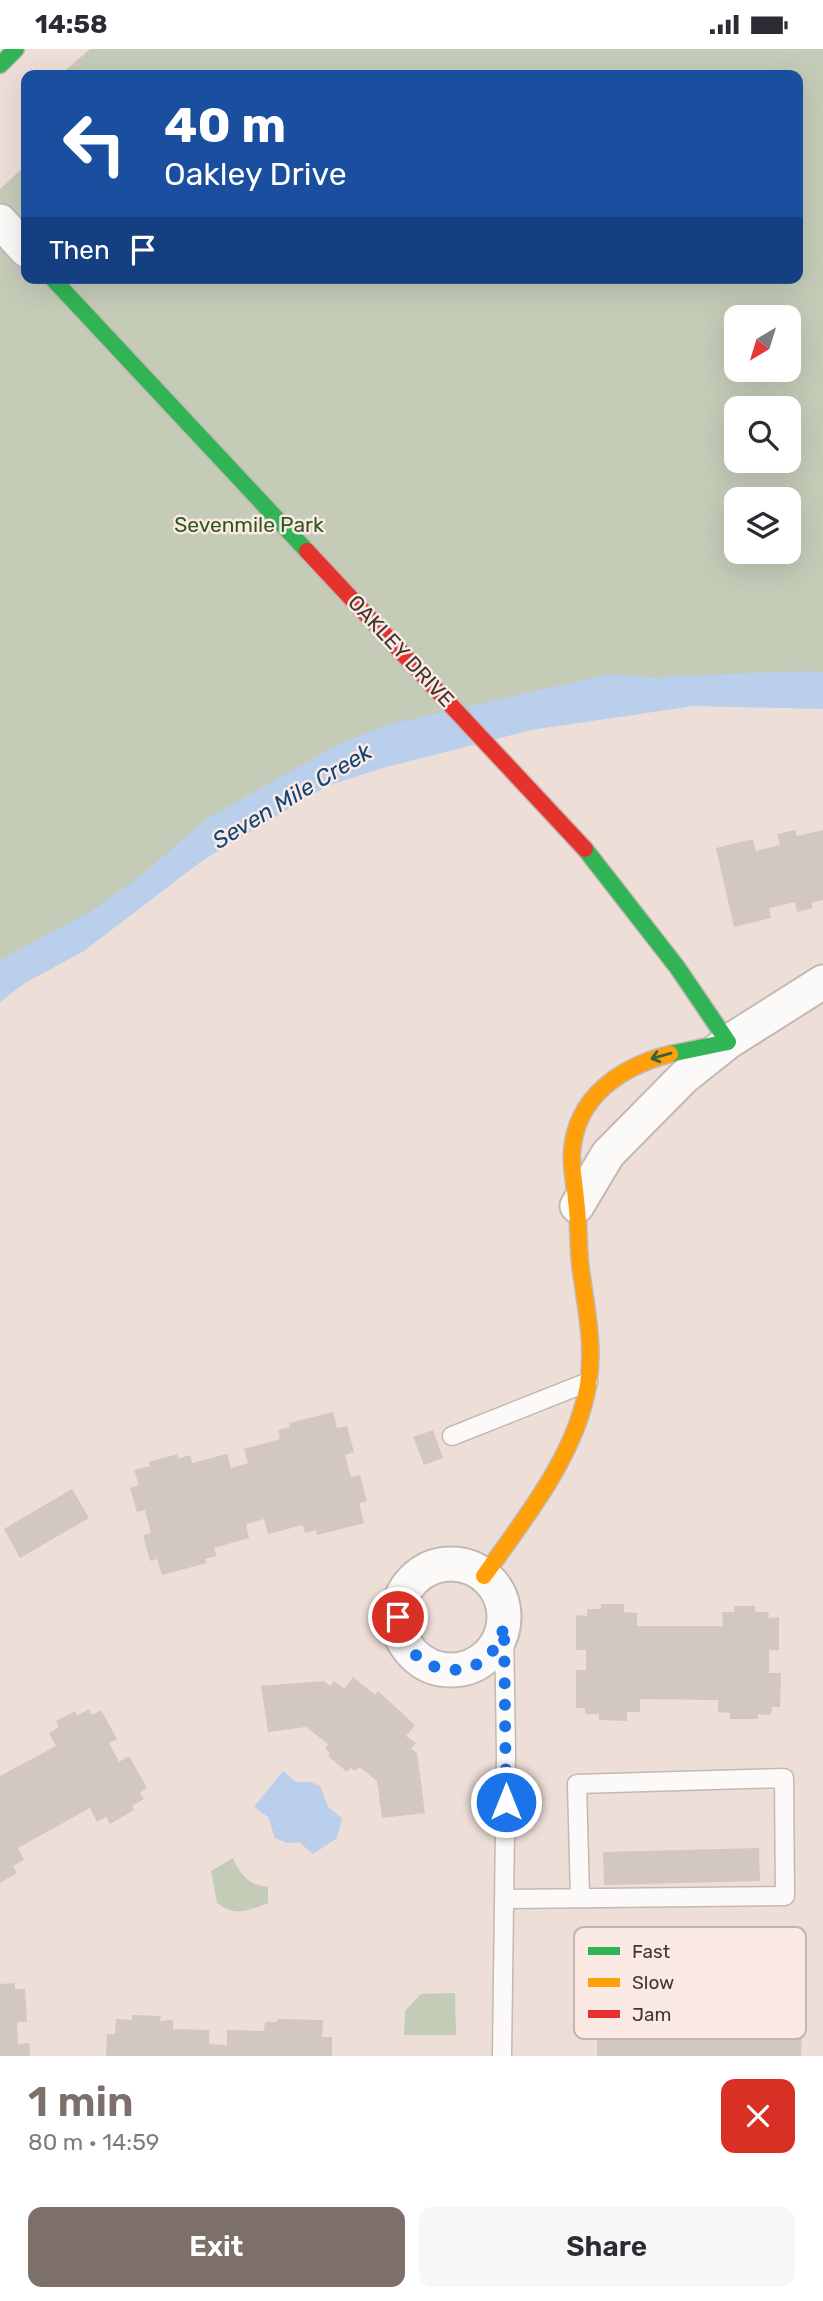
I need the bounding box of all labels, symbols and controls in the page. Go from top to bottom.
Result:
text: 14:58 [35,9,108,40]
text: 40 m [164,96,286,154]
icon: left [49,98,140,189]
text: Oakley Drive [164,155,347,193]
icon: arrive [124,231,162,269]
text: Then [49,235,110,266]
north arrow [724,305,802,381]
map controls [724,305,801,564]
button: search [724,396,801,473]
button: layers [724,487,801,564]
park label: Sevenmile Park [174,512,324,537]
street label: OAKLEY DRIVE [343,590,460,712]
water label: Seven Mile Creek [207,737,378,855]
one-way arrow [650,1050,672,1063]
pin [368,1587,428,1647]
icon: arrive [379,1598,417,1636]
position arrow [469,1765,543,1839]
legend [574,1927,806,2039]
text: Fast [632,1940,671,1963]
text: Slow [632,1971,674,1994]
text: Jam [632,2003,671,2026]
text: 1 min [28,2077,134,2127]
button: close [721,2079,795,2153]
text: 80 m · 14:59 [28,2128,160,2156]
button: Exit [28,2207,405,2287]
button: Share [419,2207,795,2287]

